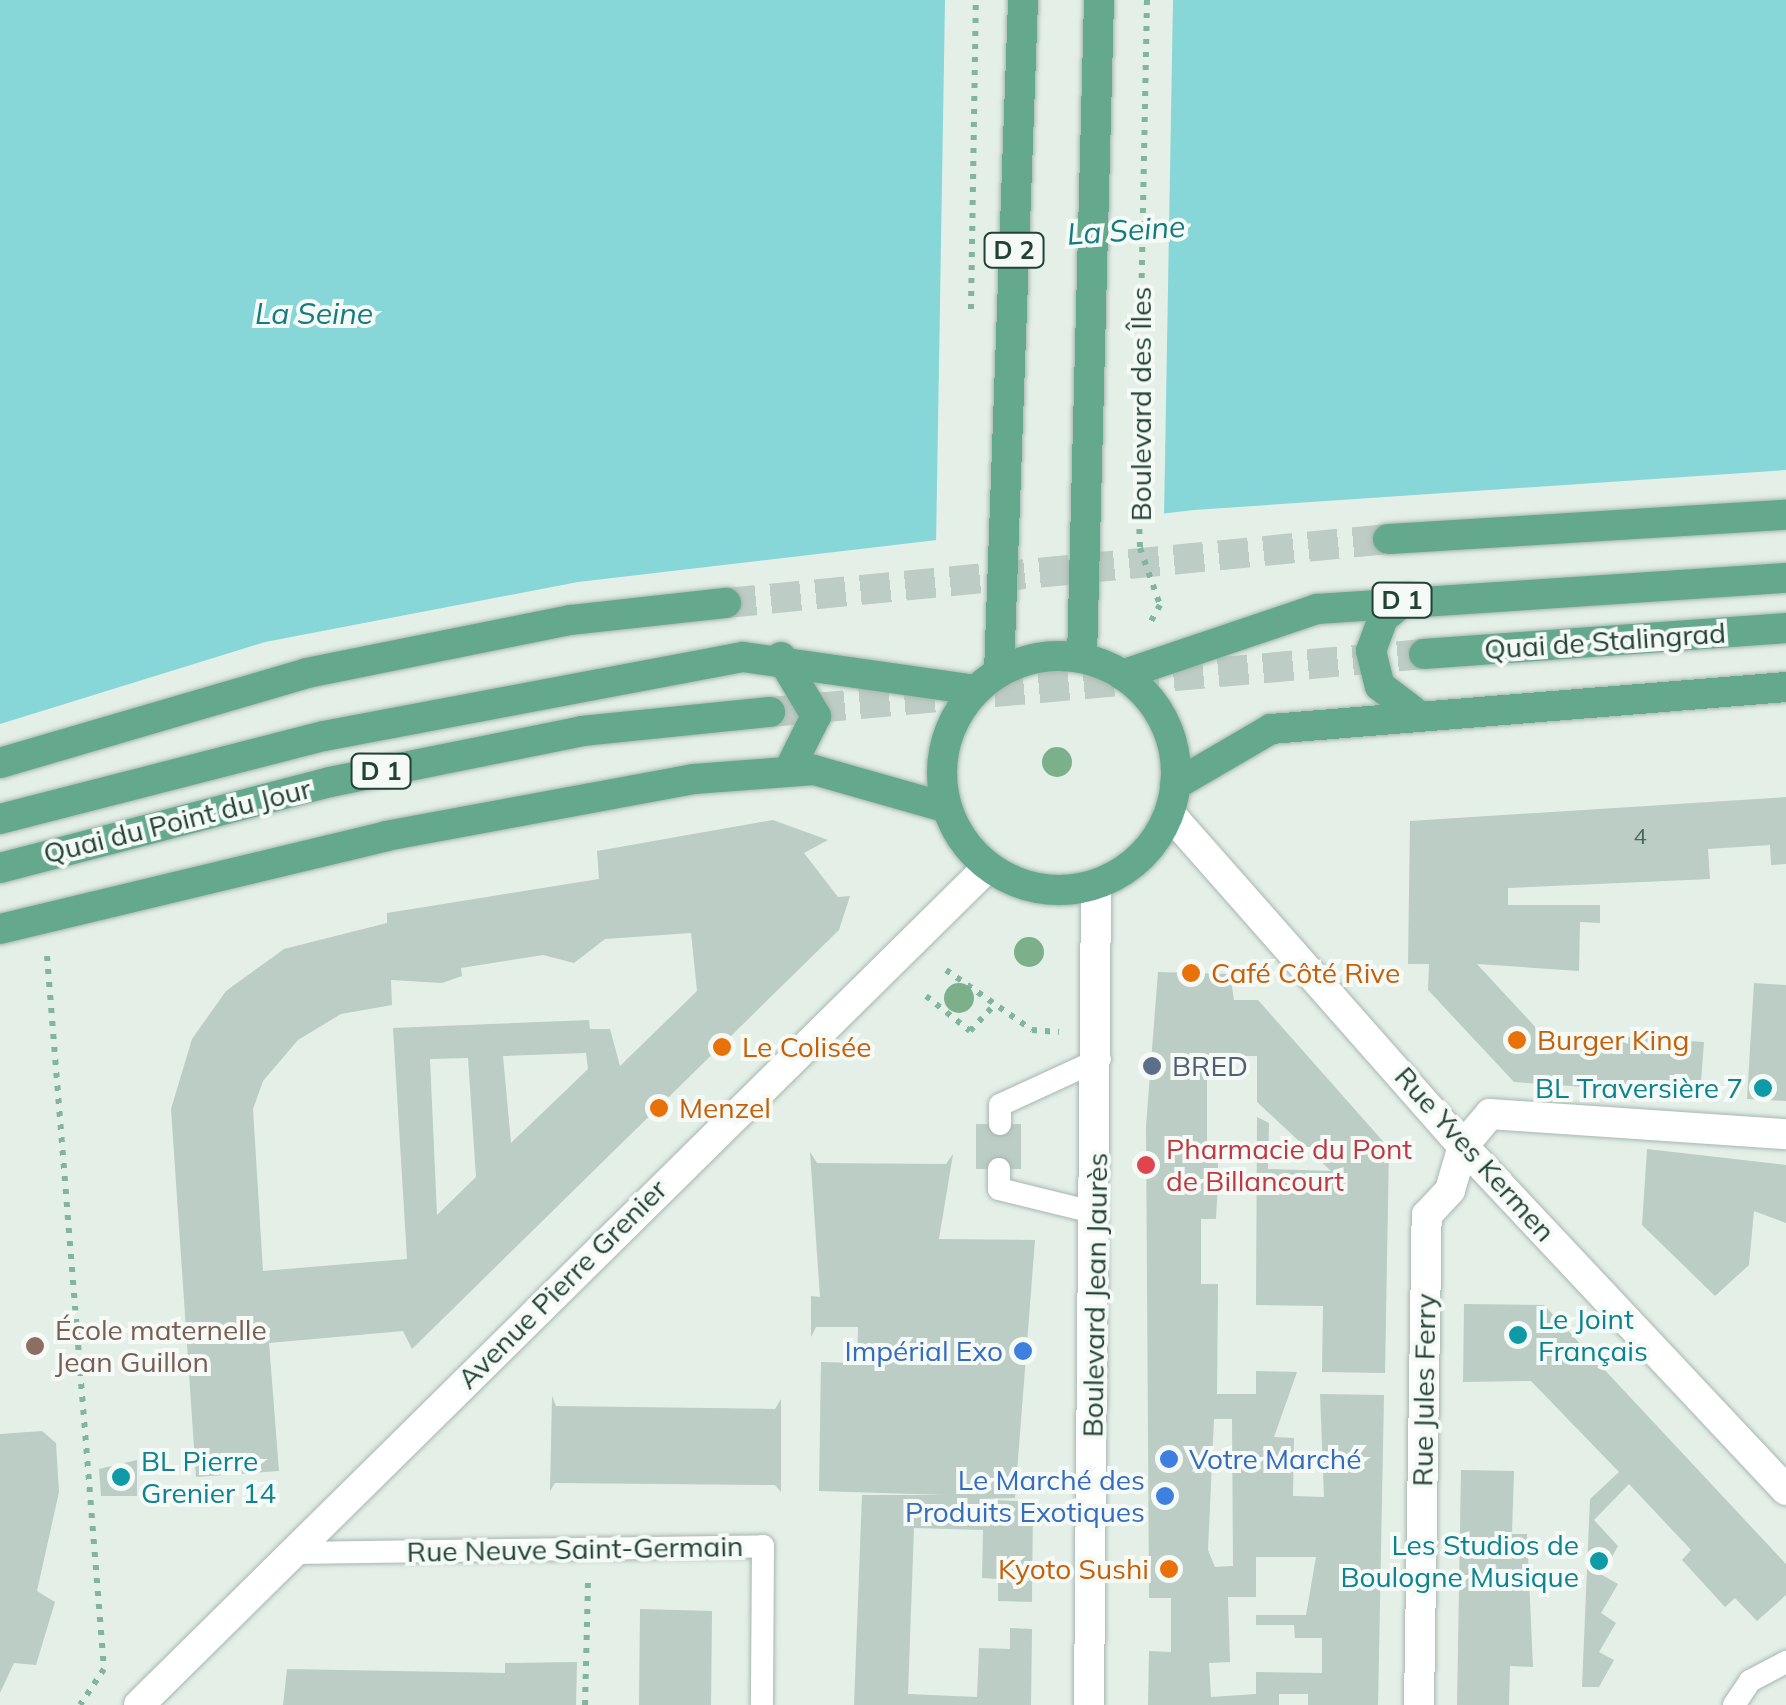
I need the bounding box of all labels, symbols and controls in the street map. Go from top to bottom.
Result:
water label: La Seine [1066,208,1186,252]
road number: D 2 [982,230,1046,270]
street label: Boulevard des Îles [1124,287,1158,521]
water label: La Seine [255,295,373,331]
road number: D 1 [1370,580,1434,620]
street label: Quai de Stalingrad [1483,616,1727,666]
road number: D 1 [348,751,414,791]
street label: Quai du Point du Jour [40,772,314,870]
house number: 4 [1633,824,1647,850]
place label: Café Côté Rive [1211,956,1400,990]
marker: Café Côté Rive [1180,962,1202,984]
place label: Burger King [1537,1023,1689,1057]
marker: Burger King [1506,1029,1528,1051]
place label: Le Colisée [742,1030,871,1064]
marker: Le Colisée [711,1036,733,1058]
place label: BRED [1172,1049,1248,1083]
marker: BRED [1141,1055,1163,1077]
street label: Rue Yves Kermen [1388,1060,1562,1248]
place label: BL Traversière 7 [1535,1071,1743,1105]
marker: BL Traversière 7 [1752,1077,1774,1099]
place label: Menzel [679,1091,771,1125]
marker: Menzel [648,1097,670,1119]
place label: Pharmacie du Pont de Billancourt [1166,1132,1412,1198]
street label: Boulevard Jean Jaurès [1076,1152,1114,1438]
marker: Pharmacie du Pont de Billancourt [1135,1154,1157,1176]
street label: Avenue Pierre Grenier [450,1172,674,1396]
street label: Rue Jules Ferry [1406,1293,1442,1487]
place label: Le Joint Français [1538,1302,1648,1368]
place label: École maternelle Jean Guillon [55,1313,267,1379]
marker: Le Joint Français [1507,1324,1529,1346]
place label: Impérial Exo [844,1334,1003,1368]
marker: École maternelle Jean Guillon [24,1335,46,1357]
marker: Impérial Exo [1012,1340,1034,1362]
place label: Votre Marché [1189,1442,1361,1476]
place label: BL Pierre Grenier 14 [141,1444,276,1510]
marker: Votre Marché [1158,1448,1180,1470]
place label: Le Marché des Produits Exotiques [905,1463,1145,1529]
marker: BL Pierre Grenier 14 [110,1466,132,1488]
marker: Le Marché des Produits Exotiques [1154,1485,1176,1507]
place label: Les Studios de Boulogne Musique [1340,1528,1579,1594]
street label: Rue Neuve Saint-Germain [406,1529,744,1569]
marker: Les Studios de Boulogne Musique [1588,1550,1610,1572]
place label: Kyoto Sushi [998,1552,1149,1586]
marker: Kyoto Sushi [1158,1558,1180,1580]

